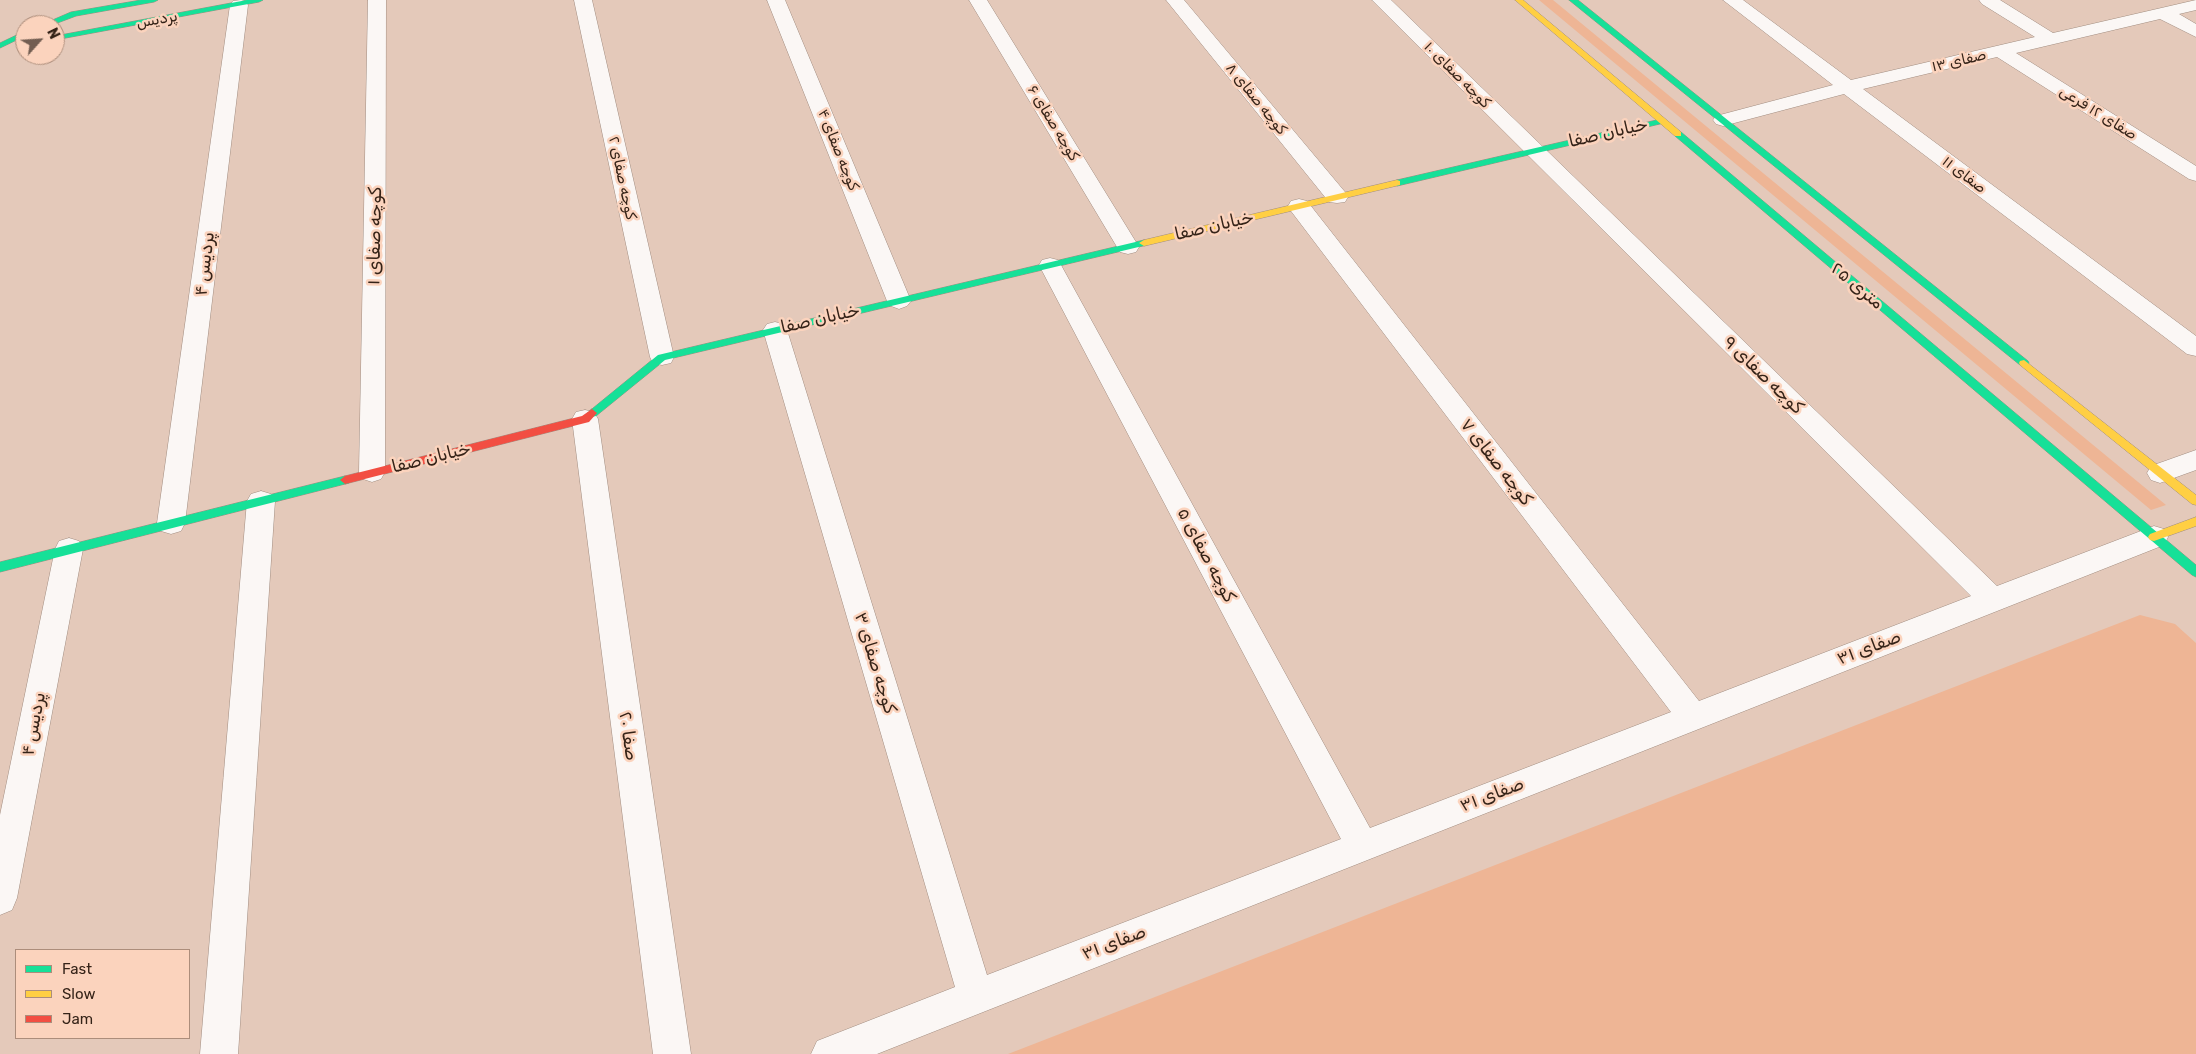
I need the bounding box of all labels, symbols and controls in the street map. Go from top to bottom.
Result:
street label: پردیس [135,8,179,32]
north arrow [15,15,65,65]
text: N [43,25,63,42]
street label: کوچه صفای ۱۰ [1420,38,1494,112]
street label: صفای ۱۳ [1930,46,1988,76]
street label: کوچه صفای ۸ [1222,60,1290,138]
street label: کوچه صفای ۶ [1023,82,1083,164]
street label: صفای ۱۲ فرعی [2056,82,2140,144]
street label: کوچه صفای ۴ [814,107,862,193]
street label: خیابان صفا [1566,113,1650,153]
street label: کوچه صفای ۲ [604,135,640,221]
street label: صفای ۱۱ [1939,153,1989,197]
street label: کوچه صفای ۱ [363,187,387,285]
street label: خیابان صفا [1172,206,1256,246]
street label: پردیس ۴ [190,231,220,297]
street label: ۲۵ متری [1826,258,1888,314]
street label: خیابان صفا [778,299,862,339]
street label: کوچه صفای ۹ [1718,331,1808,419]
street label: کوچه صفای ۷ [1455,414,1537,510]
street label: خیابان صفا [389,438,473,478]
street label: کوچه صفای ۵ [1172,504,1240,606]
street label: کوچه صفای ۳ [849,610,901,716]
street label: صفای ۳۱ [1834,626,1904,670]
street label: پردیس ۴ [17,690,51,758]
street label: صفا ۲۰ [614,710,642,762]
street label: صفای ۳۱ [1457,773,1527,817]
street label: صفای ۳۱ [1079,921,1149,965]
legend [15,949,190,1039]
text: Fast [62,960,92,978]
text: Slow [62,985,95,1003]
text: Jam [62,1010,93,1028]

